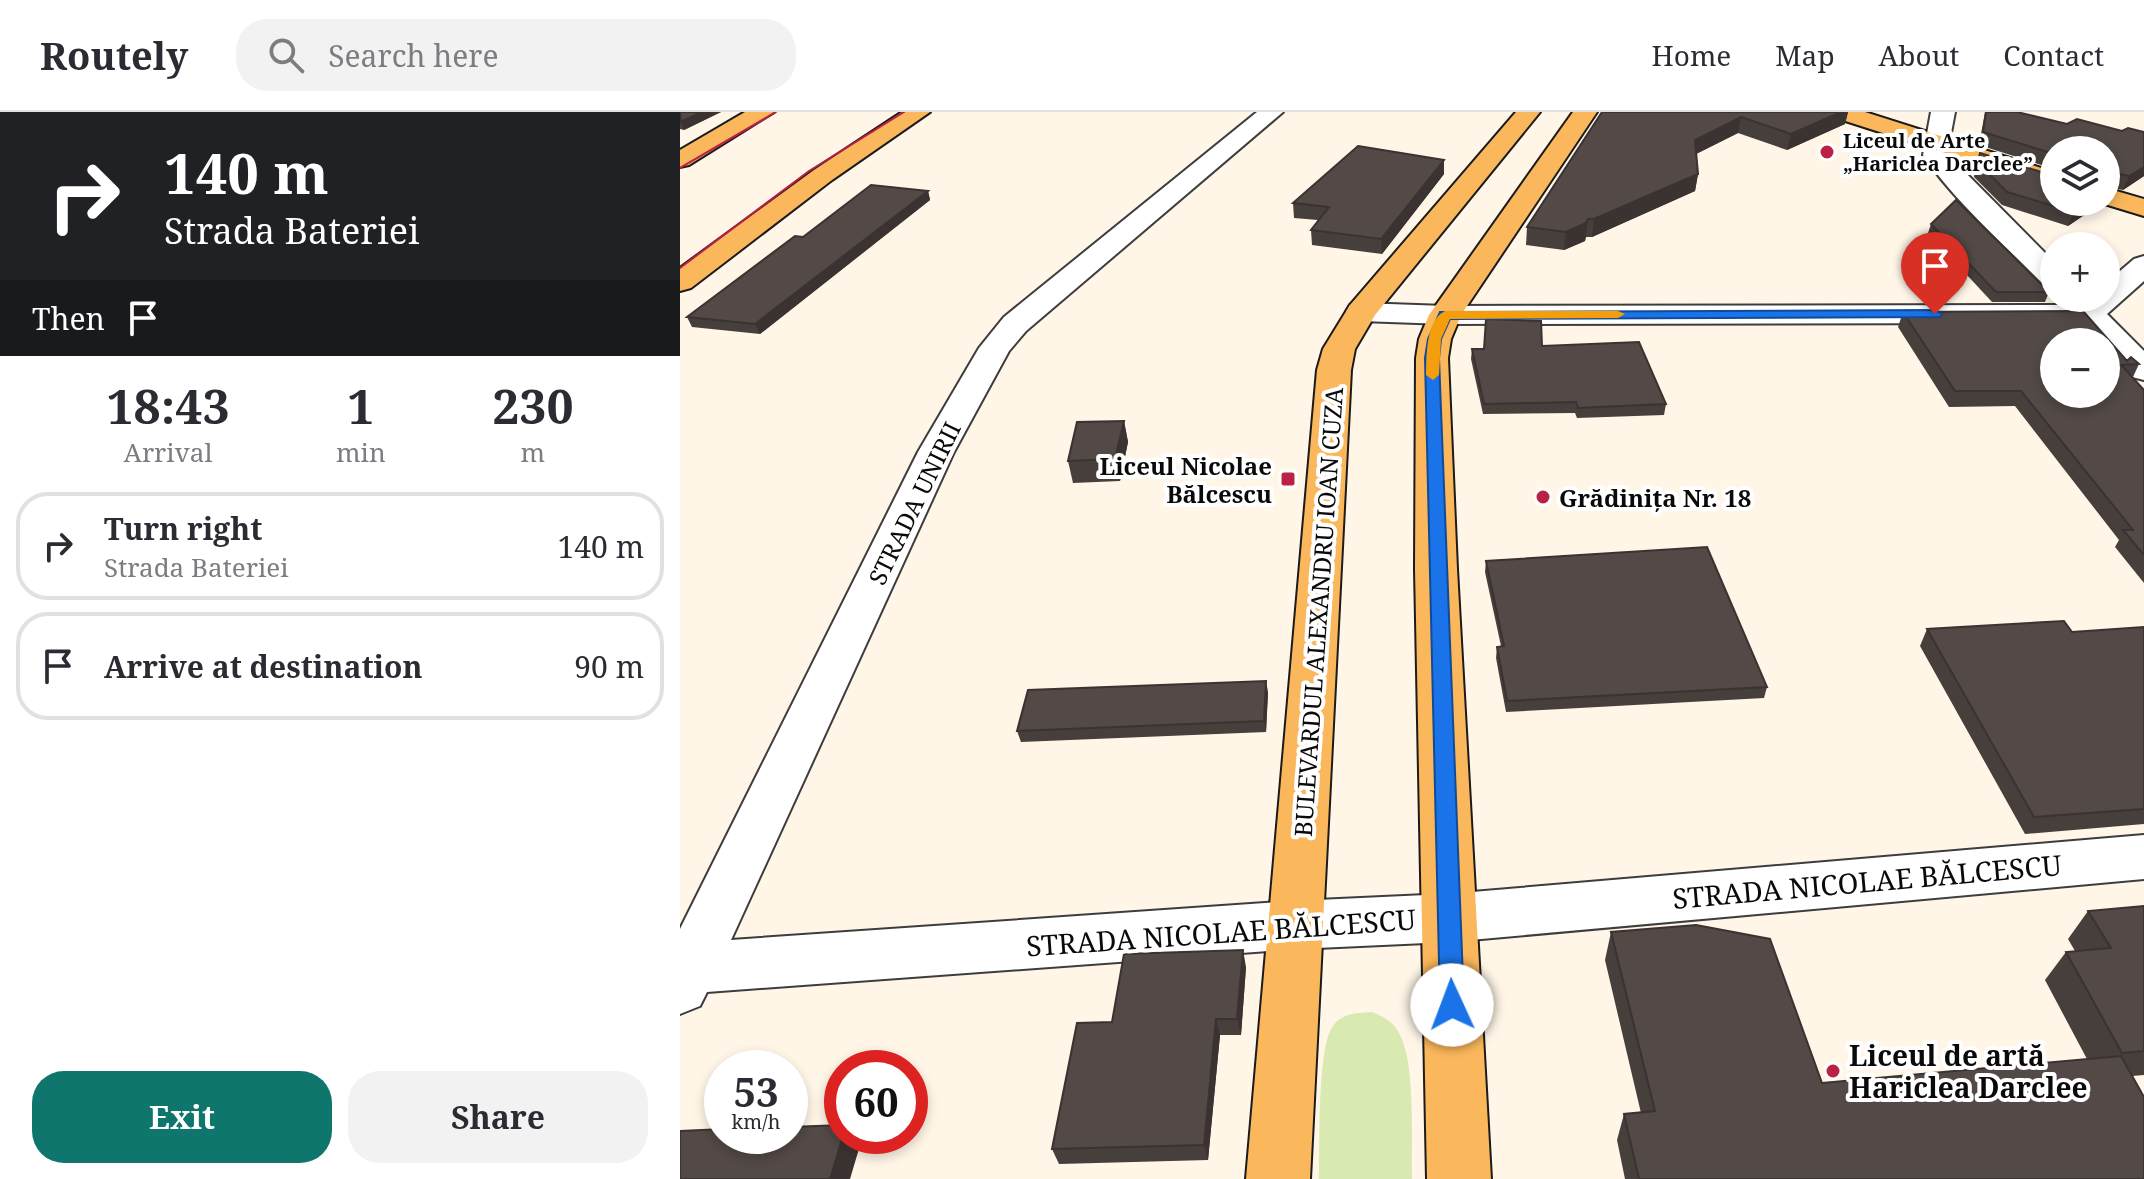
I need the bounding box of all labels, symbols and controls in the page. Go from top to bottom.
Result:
search box [236,19,796,91]
text: Routely [40,29,188,81]
icon: search [264,33,308,77]
text: Search here [328,35,499,76]
text: Home [1652,36,1731,74]
text: Map [1775,36,1835,74]
text: About [1879,36,1959,74]
text: Contact [2003,36,2104,74]
place label: Liceul de Arte „Hariclea Darclee” [1843,127,2033,177]
text: 140 m [164,134,329,210]
map controls [2040,136,2120,408]
button: layers [2040,136,2120,216]
marker: Liceul de Arte „Hariclea Darclee” [1818,143,1836,161]
icon: right [32,144,136,248]
text: Strada Bateriei [164,206,420,255]
pin [1901,232,1969,314]
button: + [2040,232,2120,312]
icon: arrive [1913,244,1957,288]
icon: arrive [121,296,165,340]
text: Then [32,298,105,339]
button: − [2040,328,2120,408]
text: 18:43 [106,373,230,438]
text: 1 [347,373,374,438]
text: 230 [492,373,574,438]
street label: BULEVARDUL ALEXANDRU IOAN CUZA [1286,386,1350,838]
street label: STRADA UNIRII [860,416,968,590]
text: Arrival [124,434,212,470]
text: min [336,434,386,470]
text: m [521,434,545,470]
place label: Liceul Nicolae Bălcescu [1099,449,1272,510]
marker: Liceul Nicolae Bălcescu [1279,470,1297,488]
place label: Grădinița Nr. 18 [1559,481,1751,514]
marker: Grădinița Nr. 18 [1534,488,1552,506]
text: Turn right [104,508,262,549]
icon: right [36,524,80,568]
text: 140 m [558,526,644,567]
text: Strada Bateriei [104,549,289,585]
icon: arrive [36,644,80,688]
text: Arrive at destination [104,646,423,687]
text: 90 m [574,646,644,687]
street label: STRADA NICOLAE BĂLCESCU [1671,845,2063,917]
street label: STRADA NICOLAE BĂLCESCU [1025,899,1417,965]
position arrow [1410,963,1494,1047]
place label: Liceul de artă Hariclea Darclee [1849,1036,2088,1106]
speed limit sign: 60 [824,1050,928,1154]
marker: Liceul de artă Hariclea Darclee [1824,1062,1842,1080]
text: 53 [733,1064,779,1119]
button: Exit [32,1071,332,1163]
button: Share [348,1071,648,1163]
text: km/h [731,1108,781,1135]

